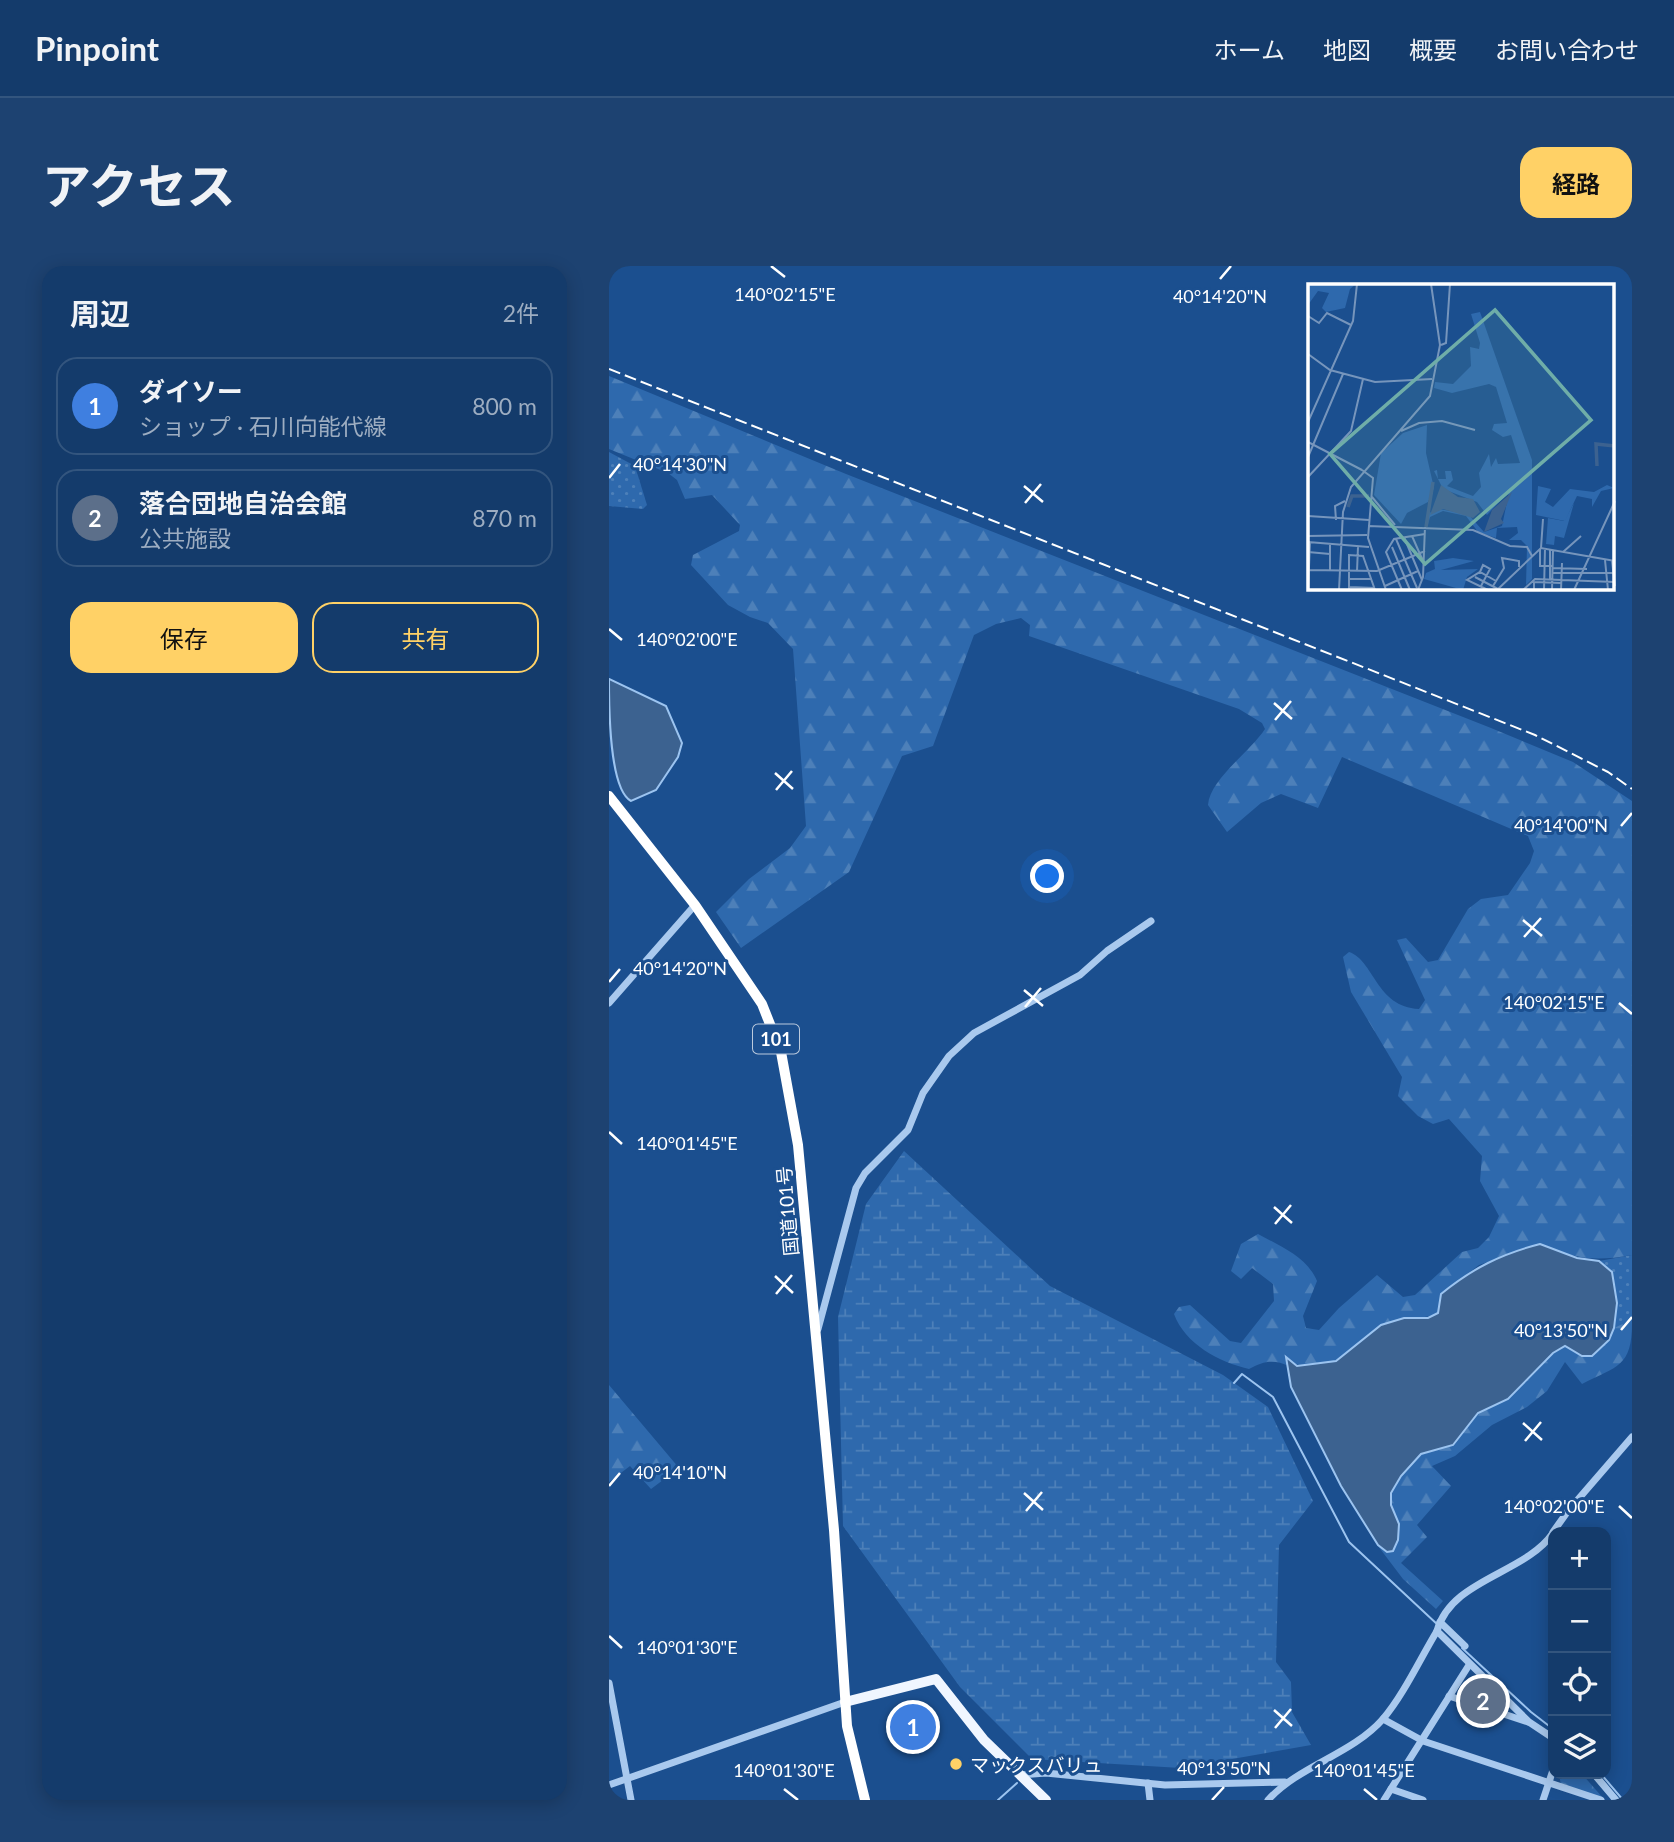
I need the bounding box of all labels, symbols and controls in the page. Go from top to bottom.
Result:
text: Pinpoint [35,28,159,68]
text: ホーム [1214,35,1285,64]
text: 地図 [1323,35,1371,64]
text: 概要 [1409,35,1457,64]
text: お問い合わせ [1495,35,1639,64]
button: 経路 [1520,147,1632,218]
text: アクセス [42,156,236,214]
text: 140°02'15"E [734,283,836,305]
inset map [1308,284,1615,590]
text: 40°14'20"N [1173,285,1267,307]
text: 周辺 [70,295,130,331]
text: 2件 [503,299,539,327]
text: ダイソー [139,375,243,407]
text: 1 [88,392,102,420]
text: 800 m [472,392,537,420]
text: ショップ · 石川向能代線 [139,412,387,440]
text: 40°14'30"N [633,453,727,475]
text: 落合団地自治会館 [139,487,347,519]
text: 2 [88,504,102,532]
text: 870 m [472,504,537,532]
text: 公共施設 [139,524,231,552]
button: 保存 [70,602,298,673]
button: 共有 [312,602,539,673]
text: 140°02'00"E [636,628,738,650]
text: 40°14'00"N [1514,814,1608,836]
your location [1030,859,1064,893]
text: 40°14'20"N [633,957,727,979]
text: 140°02'15"E [1503,991,1605,1013]
road number: 101 [753,1024,799,1054]
text: 140°01'45"E [636,1132,738,1154]
street label: 国道101号 [772,1165,802,1257]
text: 40°13'50"N [1514,1319,1608,1341]
text: 40°14'10"N [633,1461,727,1483]
text: 140°02'00"E [1503,1495,1605,1517]
map controls [1548,1527,1611,1779]
button: + [1548,1527,1611,1590]
button: − [1548,1590,1611,1653]
text: 140°01'30"E [636,1636,738,1658]
button: locate [1548,1653,1611,1716]
pin: 2 [1460,1675,1506,1727]
pin: 1 [890,1701,936,1753]
button: layers [1548,1716,1611,1779]
place label: マックスバリュ [970,1753,1102,1776]
marker: マックスバリュ [948,1756,964,1772]
text: 40°13'50"N [1177,1757,1271,1779]
text: 140°01'30"E [733,1759,835,1781]
text: 140°01'45"E [1313,1759,1415,1781]

